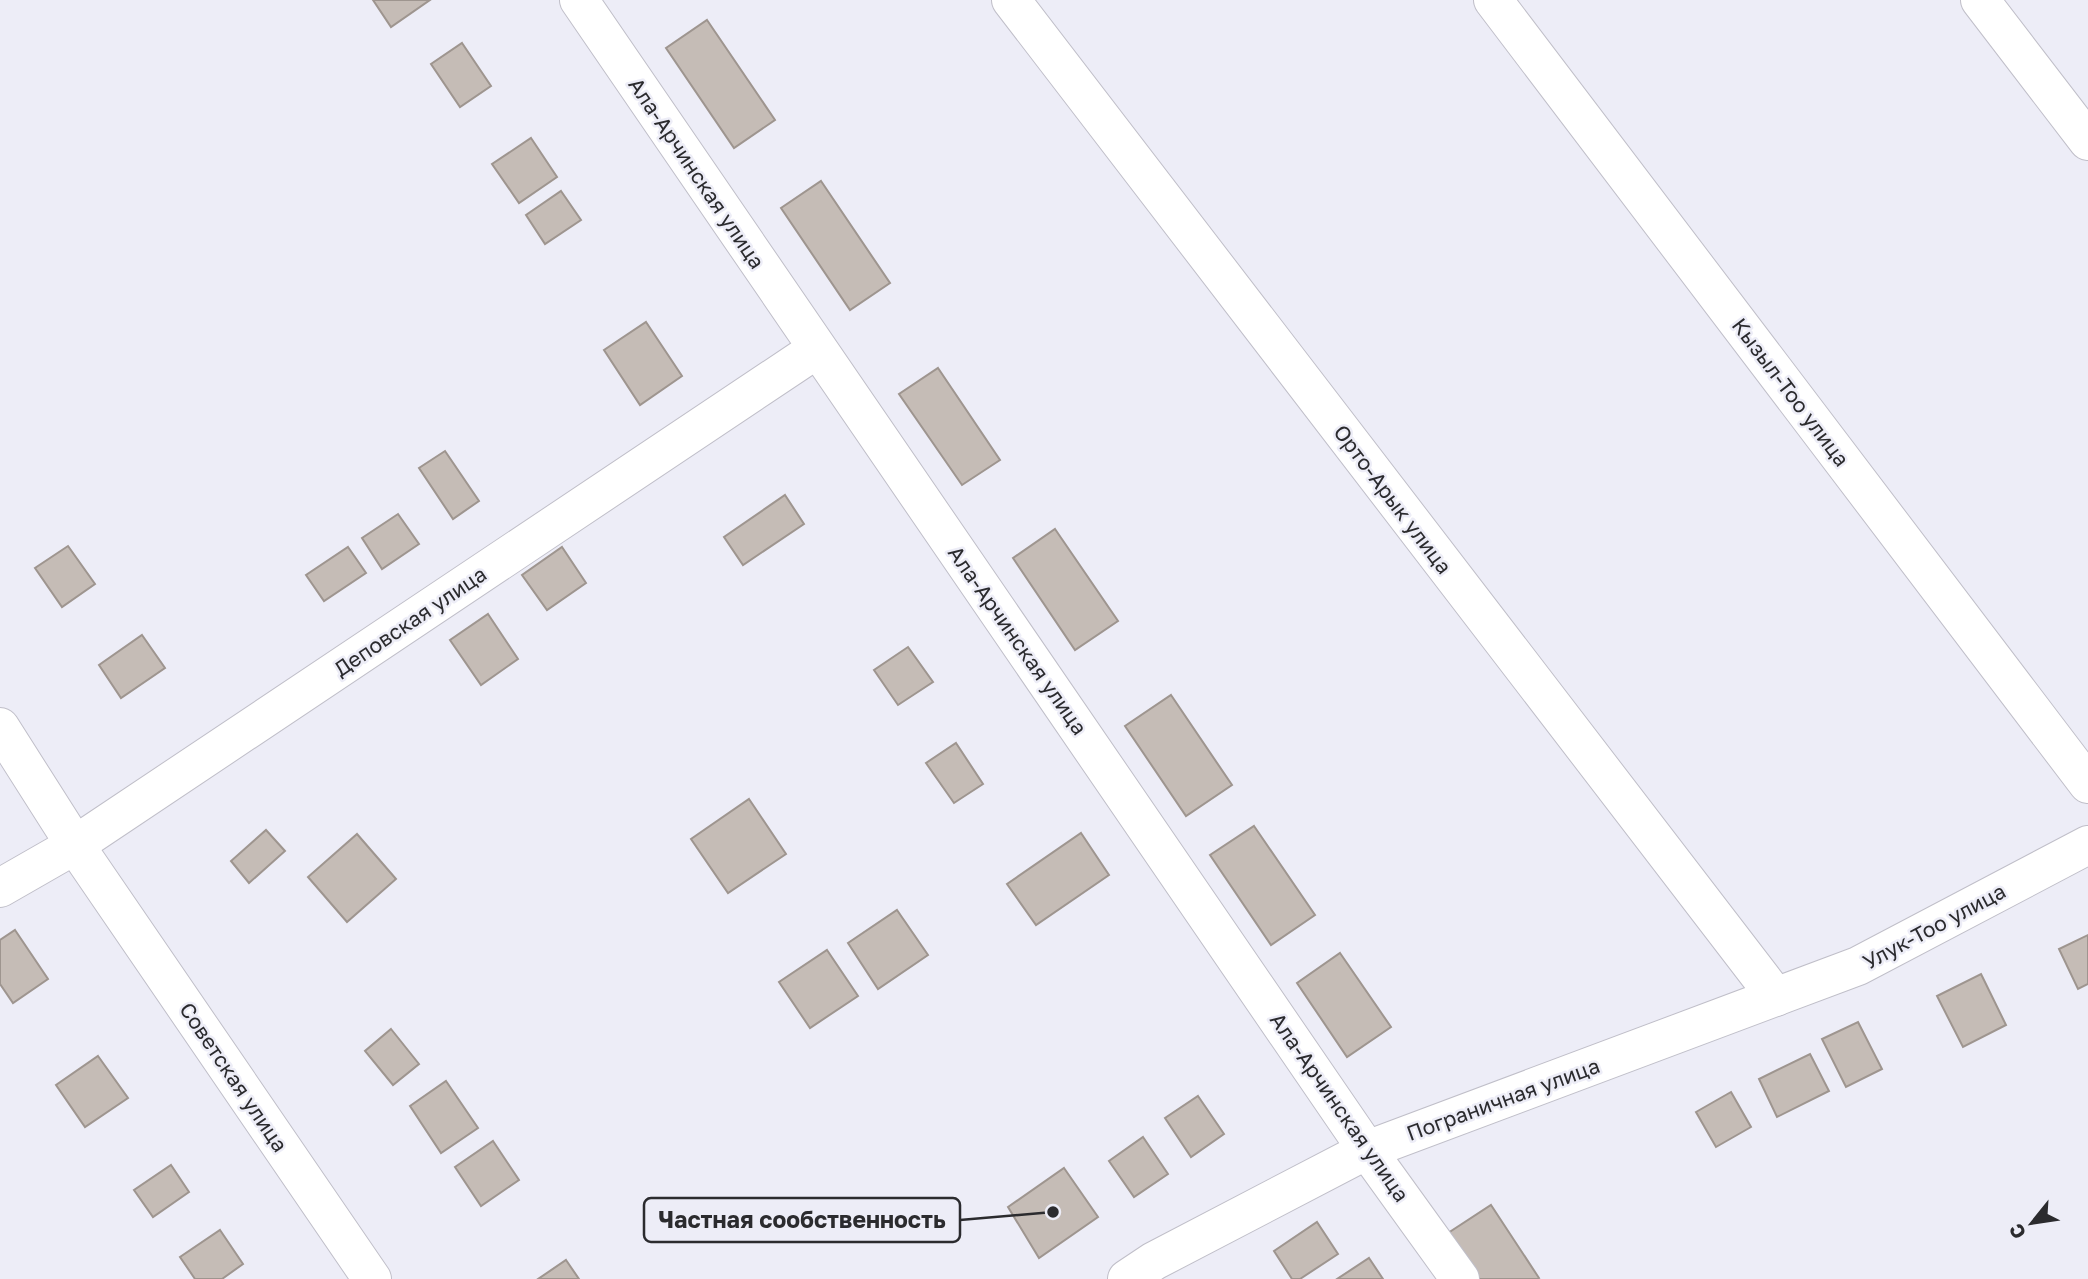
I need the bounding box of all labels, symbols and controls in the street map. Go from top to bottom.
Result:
street label: Ала-Арчинская улица [623,73,771,273]
street label: Кызыл-Тоо улица [1727,313,1855,471]
street label: Орто-Арык улица [1328,419,1458,579]
street label: Ала-Арчинская улица [943,540,1093,740]
street label: Деповская улица [329,560,491,682]
street label: Улук-Тоо улица [1858,877,2010,975]
street label: Советская улица [174,997,294,1157]
street label: Ала-Арчинская улица [1265,1007,1415,1207]
street label: Пограничная улица [1403,1052,1603,1146]
north arrow [1997,1188,2067,1258]
callout: Частная сообственность [644,1198,960,1242]
text: Частная сообственность [658,1205,946,1233]
text: С [2004,1220,2030,1243]

